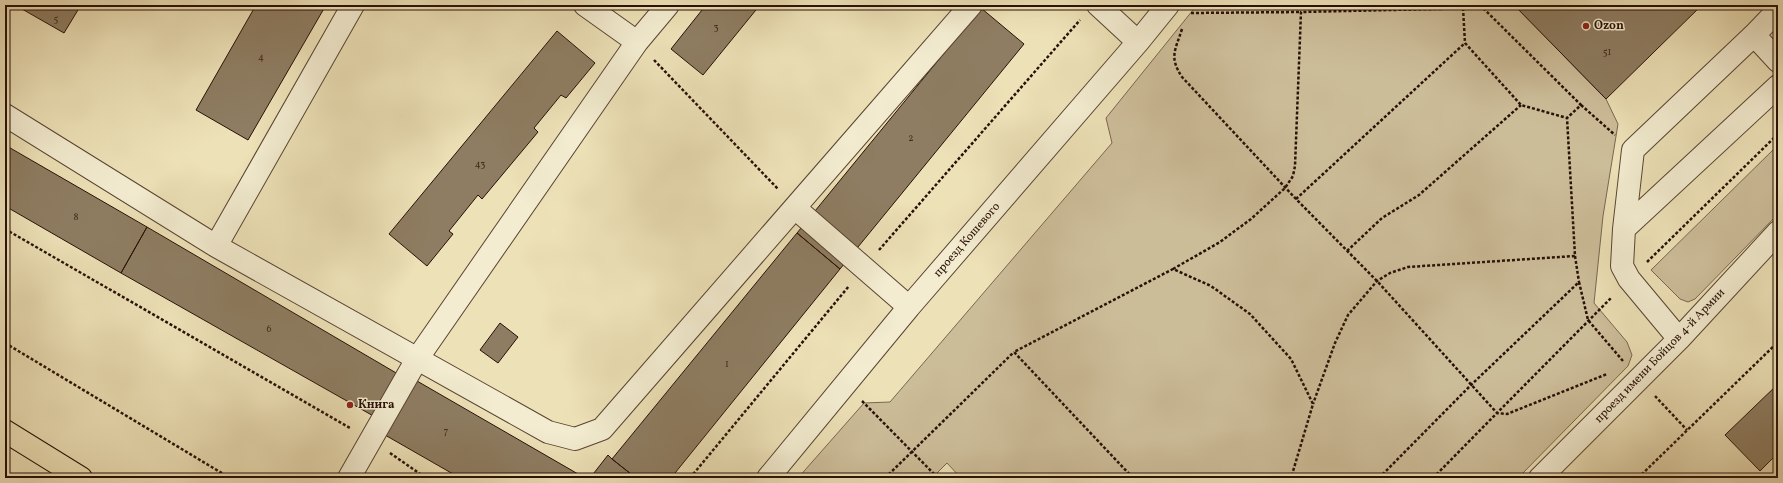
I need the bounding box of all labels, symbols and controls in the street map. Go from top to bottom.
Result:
house number: 5 [54,12,59,26]
place label: Ozon [1594,18,1624,34]
house number: 3 [713,20,719,34]
marker: Ozon [1581,21,1591,31]
house number: 51 [1603,45,1611,59]
house number: 4 [258,50,264,64]
house number: 2 [908,131,914,145]
house number: 43 [475,157,485,171]
street label: проезд Кошевого [930,199,1004,281]
house number: 8 [73,210,79,224]
street label: проезд имени Бойцов 4-й Армии [1591,285,1729,427]
house number: 6 [266,322,272,336]
house number: 1 [725,357,729,371]
place label: Книга [358,397,395,413]
marker: Книга [345,400,355,410]
house number: 7 [444,424,449,438]

